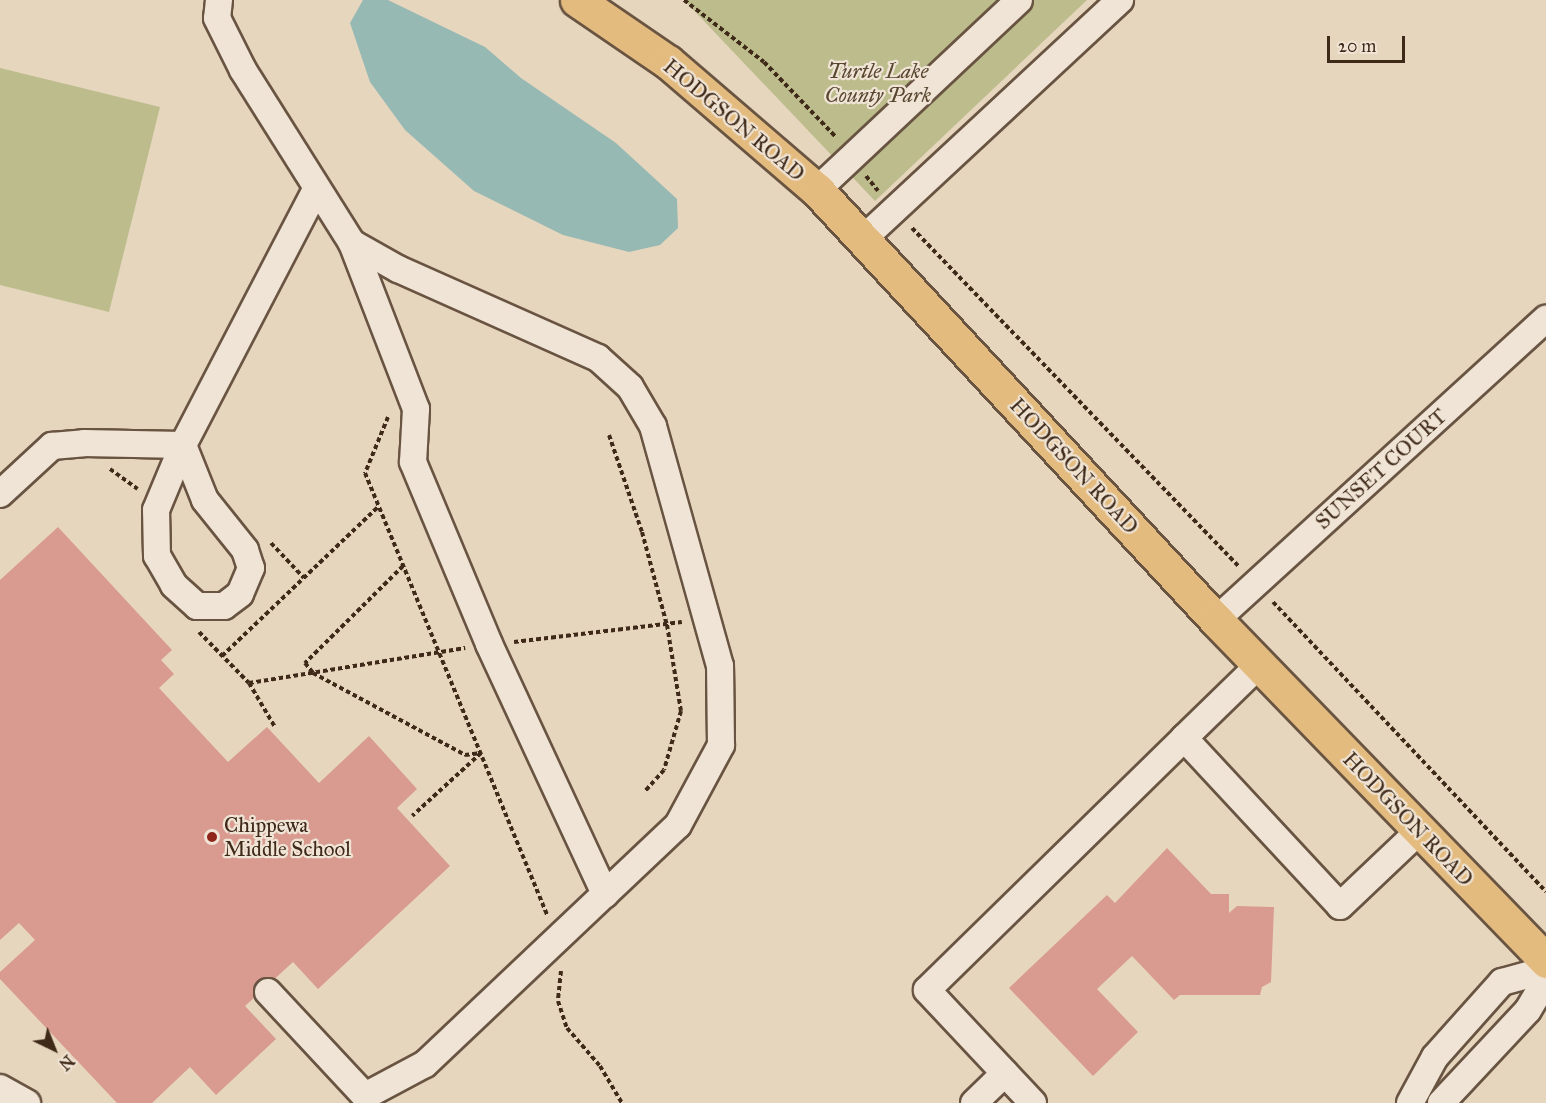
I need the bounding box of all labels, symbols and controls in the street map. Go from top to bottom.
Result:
scale bar [1330,24,1408,62]
text: 20 m [1338,35,1376,57]
street label: HODGSON ROAD [658,54,810,186]
park label: Turtle Lake County Park [825,58,931,108]
street label: HODGSON ROAD [1005,393,1143,539]
street label: SUNSET COURT [1310,403,1452,535]
street label: HODGSON ROAD [1338,747,1478,891]
place label: Chippewa Middle School [224,812,351,862]
marker: Chippewa Middle School [205,830,219,844]
north arrow [24,1019,84,1079]
text: N [55,1051,78,1074]

